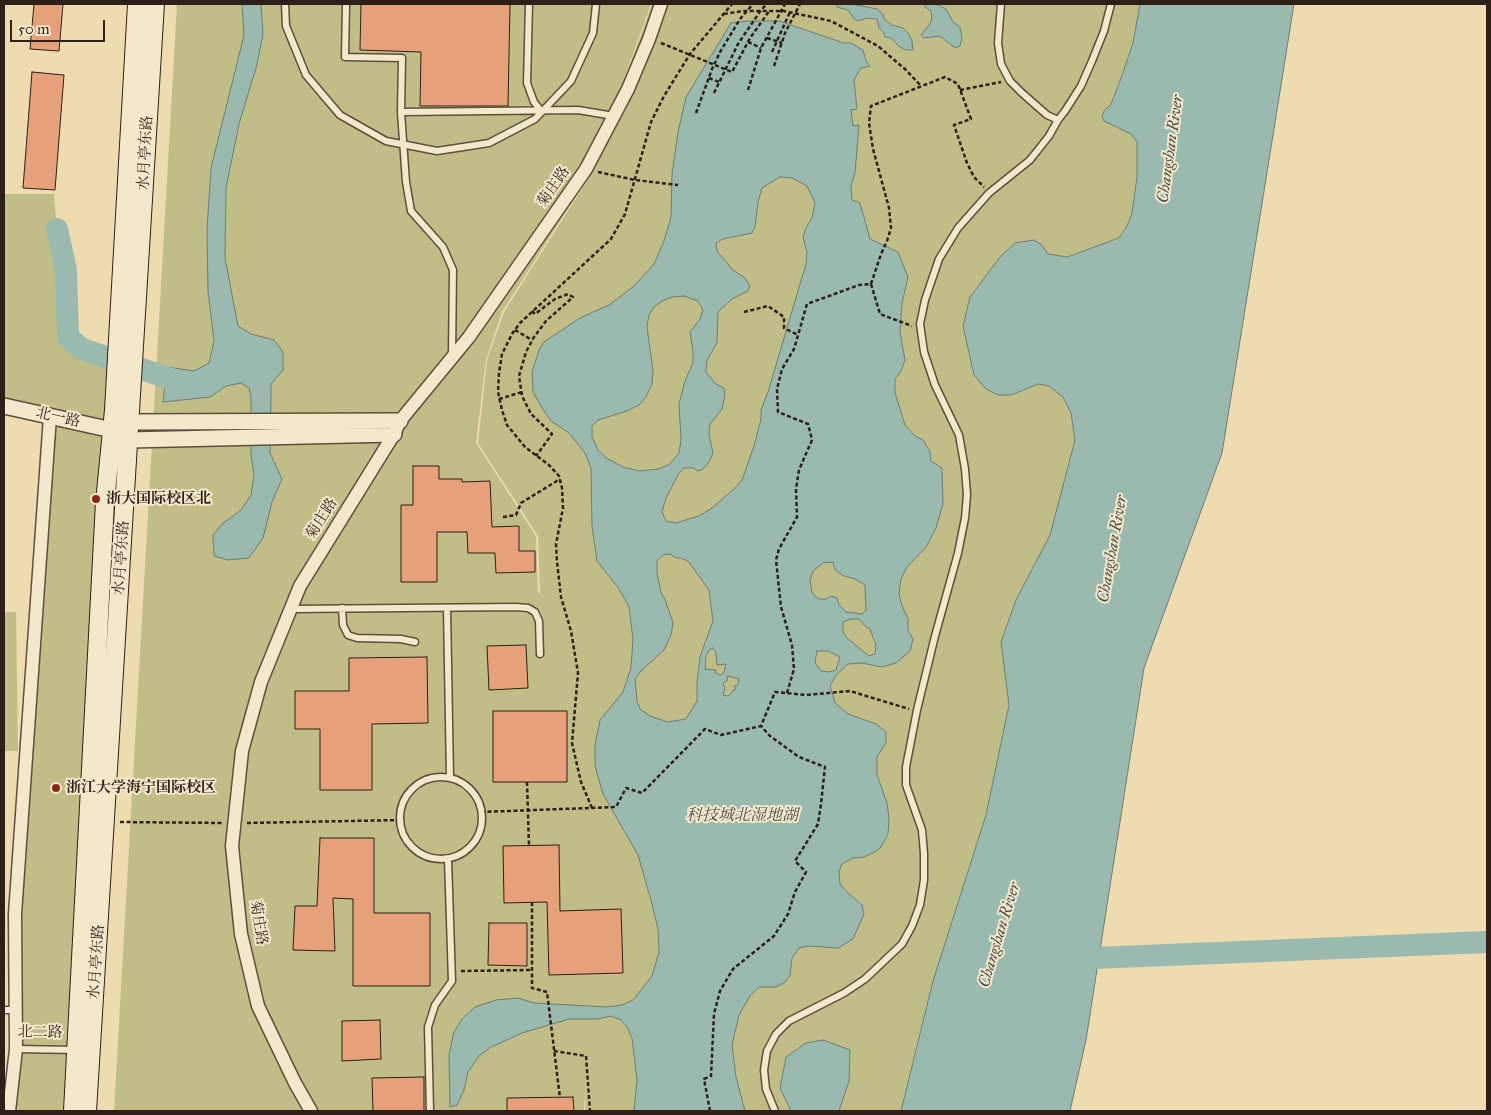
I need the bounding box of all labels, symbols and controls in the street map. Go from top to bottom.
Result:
scale bar [12,10,108,42]
text: 50 m [18,20,50,38]
water label: Changshan River [1154,94,1188,204]
street label: 水月亭东路 [135,115,157,191]
street label: 菊庄路 [534,163,574,211]
street label: 北一路 [34,404,82,432]
place label: 浙大国际校区北 [106,490,211,508]
marker: 浙大国际校区北 [90,493,102,505]
water label: Changshan River [1094,494,1132,604]
street label: 菊庄路 [302,495,342,543]
street label: 水月亭东路 [110,520,134,596]
place label: 浙江大学海宁国际校区 [66,779,216,797]
marker: 浙江大学海宁国际校区 [50,782,62,794]
water label: 科技城北湿地湖 [686,806,798,826]
water label: Changshan River [975,880,1025,990]
street label: 菊庄路 [246,899,270,947]
street label: 水月亭东路 [85,924,109,1000]
street label: 北二路 [17,1024,63,1042]

